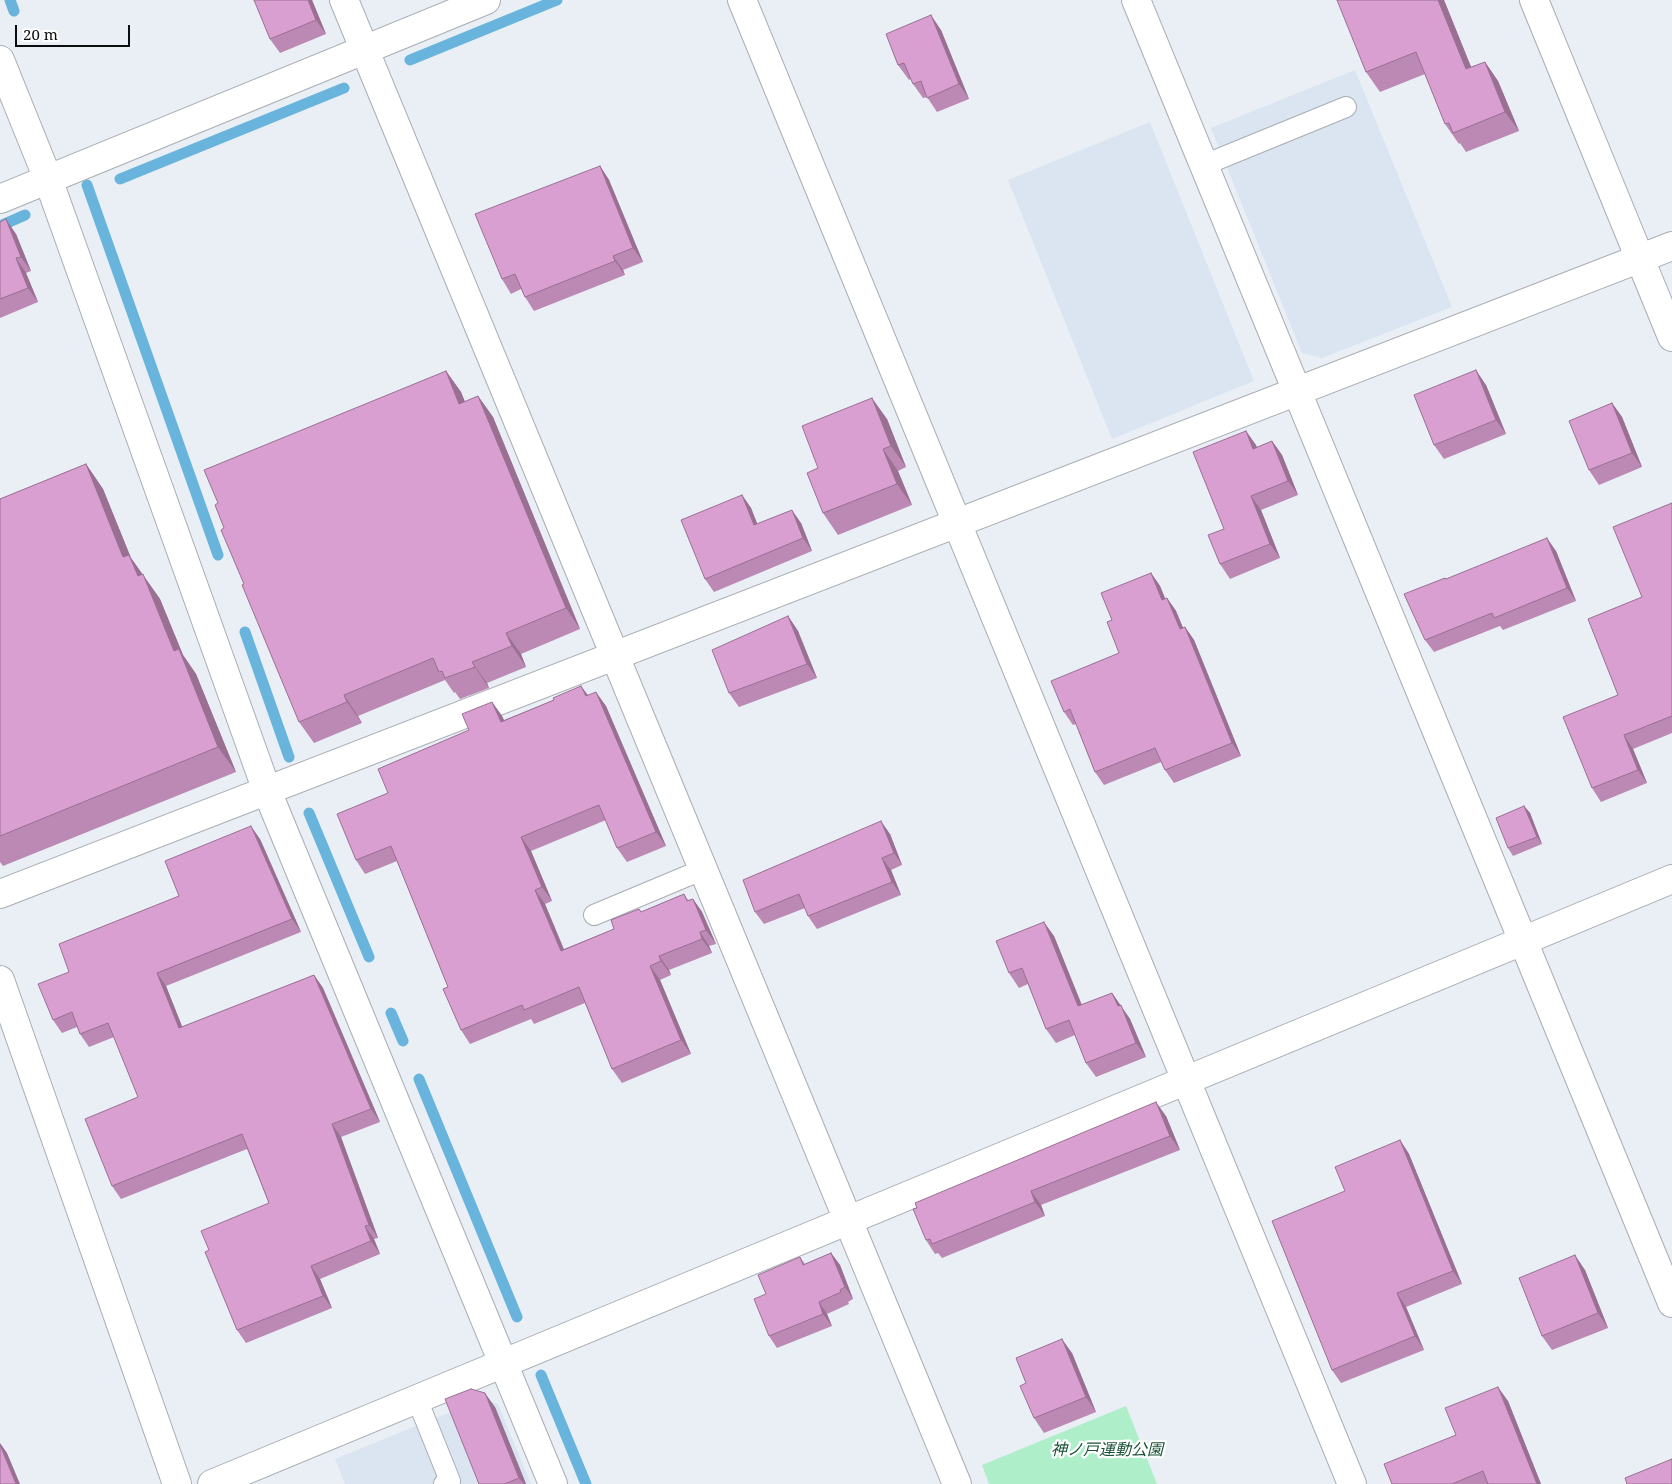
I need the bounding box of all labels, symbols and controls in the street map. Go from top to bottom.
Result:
scale bar [18,15,132,47]
text: 20 m [23,24,58,44]
park label: 神ノ戸運動公園 [1051,1440,1163,1460]

